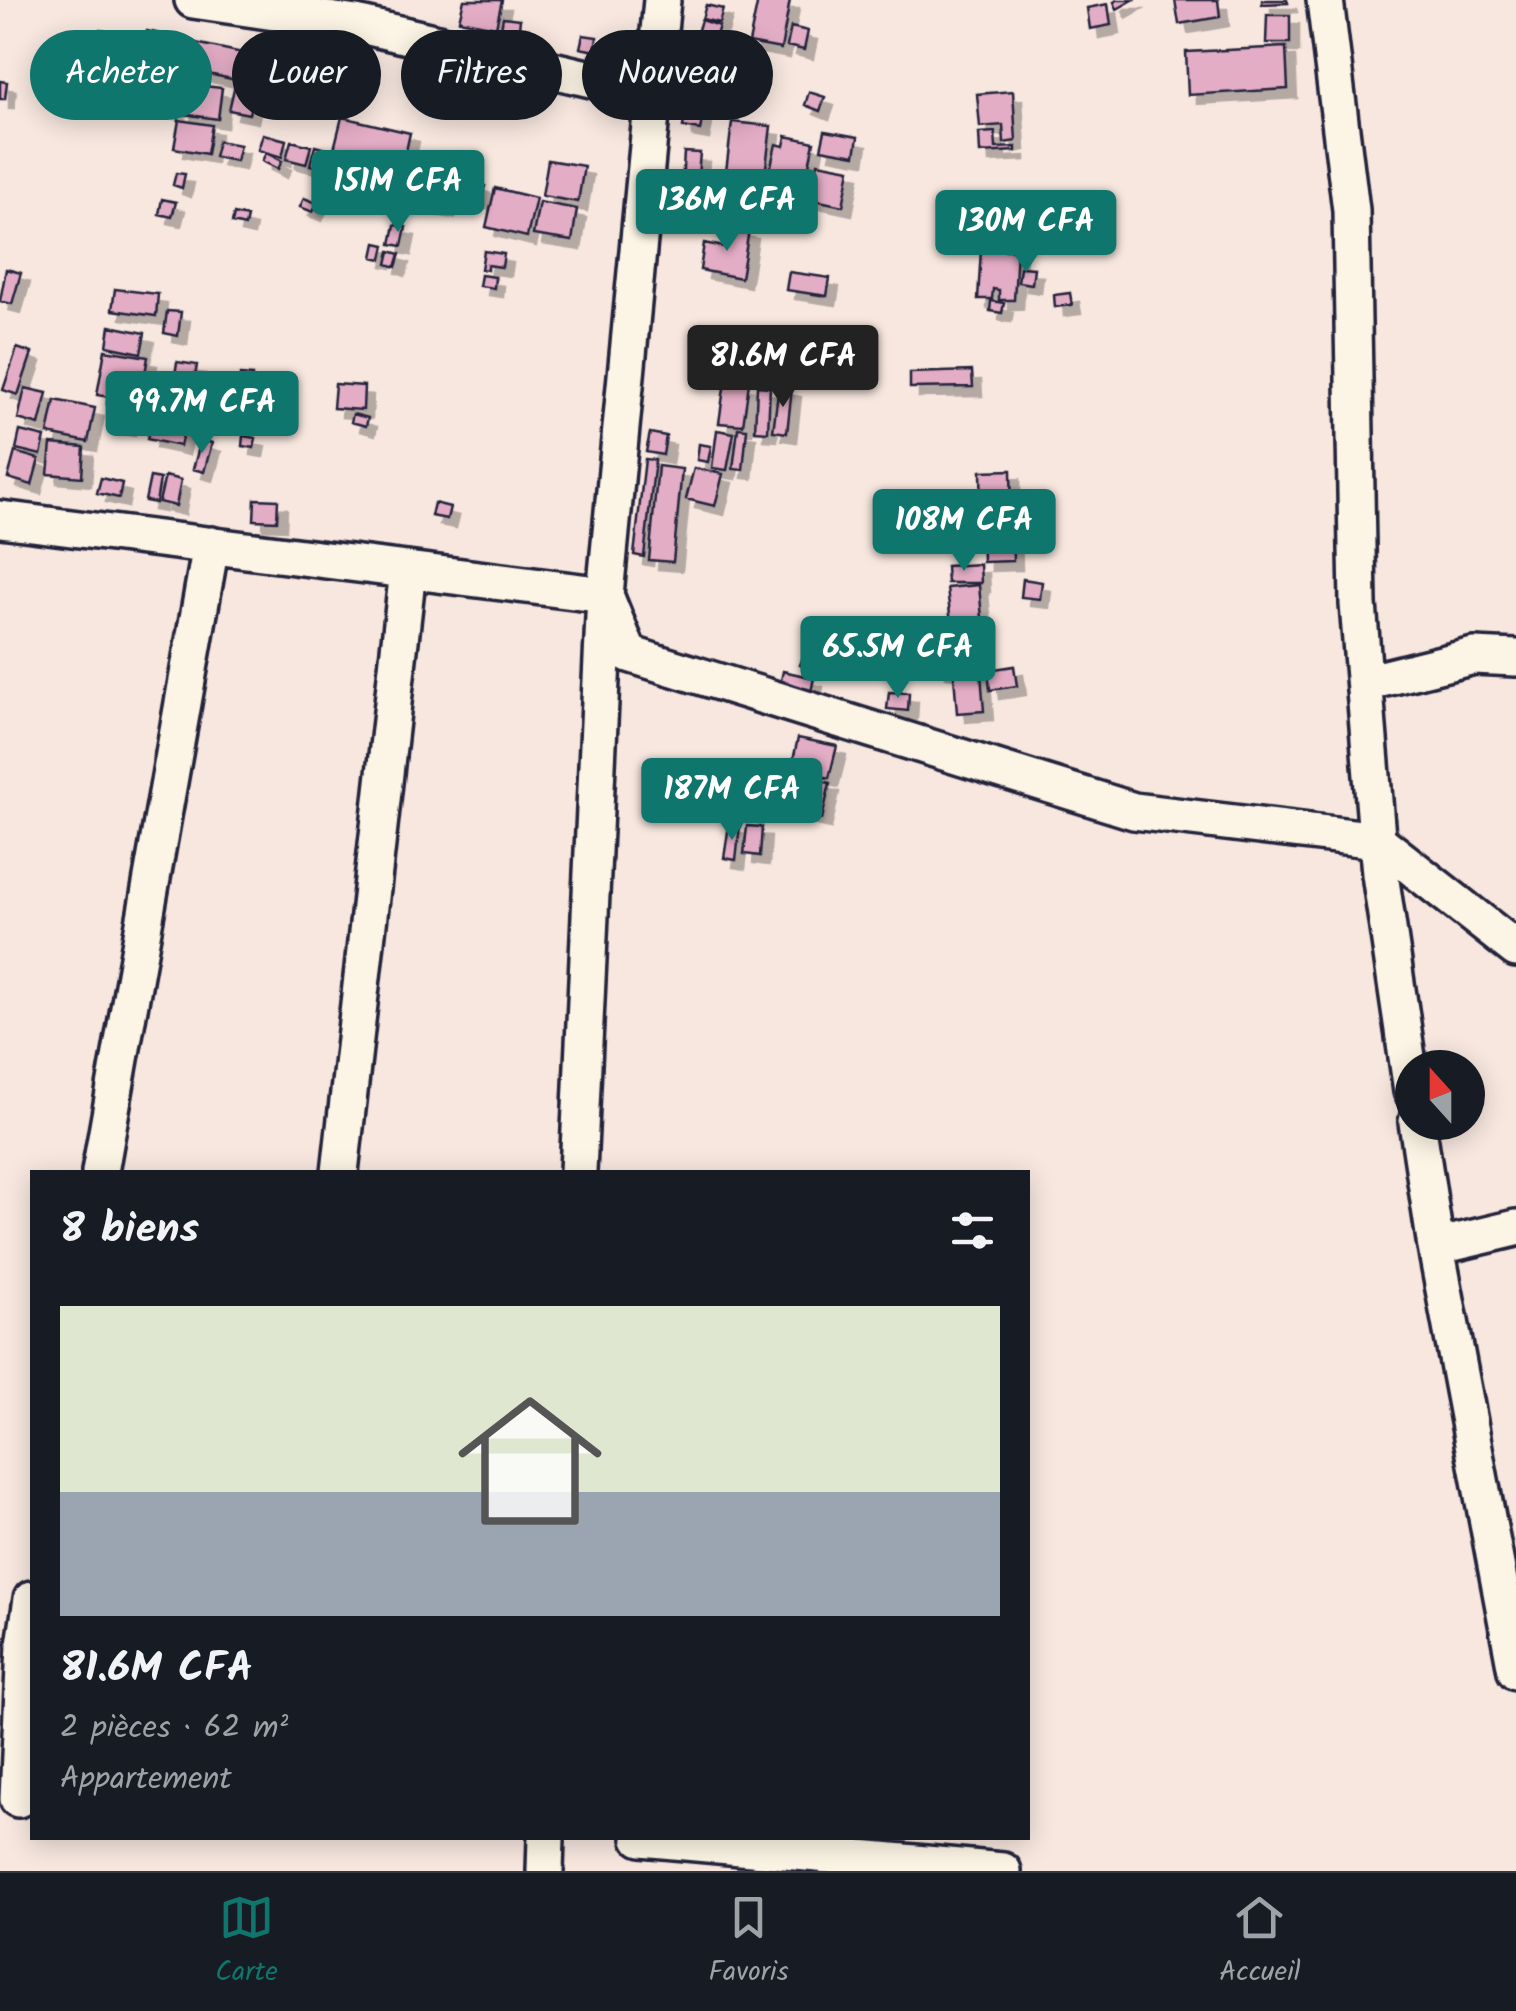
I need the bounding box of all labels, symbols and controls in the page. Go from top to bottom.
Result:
chip: Acheter [30,30,212,120]
chip: Louer [232,30,381,120]
chip: Filtres [401,30,562,120]
chip: Nouveau [582,30,773,120]
pin: 151M CFA [295,150,501,235]
text: 151M CFA [333,157,463,208]
pin: 136M CFA [624,169,830,254]
text: 136M CFA [658,176,796,227]
pin: 130M CFA [923,190,1129,275]
text: 130M CFA [957,197,1095,248]
pin: 81.6M CFA [669,325,897,410]
text: 81.6M CFA [709,332,857,383]
pin: 99.7M CFA [88,371,316,456]
text: 99.7M CFA [128,378,276,429]
pin: 108M CFA [861,489,1067,574]
text: 108M CFA [895,496,1033,547]
pin: 65.5M CFA [784,616,1012,701]
text: 65.5M CFA [822,623,974,674]
pin: 187M CFA [629,758,835,843]
text: 187M CFA [663,765,801,816]
north arrow [1395,1050,1485,1140]
map controls [1395,1050,1485,1140]
text: 8 biens [60,1197,199,1264]
icon: filters [945,1203,1000,1258]
icon: home [440,1371,620,1551]
text: 81.6M CFA [60,1636,253,1703]
text: 2 pièces · 62 m² [60,1703,288,1754]
text: Appartement [60,1754,232,1805]
tab: Carte [215,1890,278,1995]
tab: Favoris [708,1890,789,1995]
tab: Accueil [1219,1890,1301,1995]

